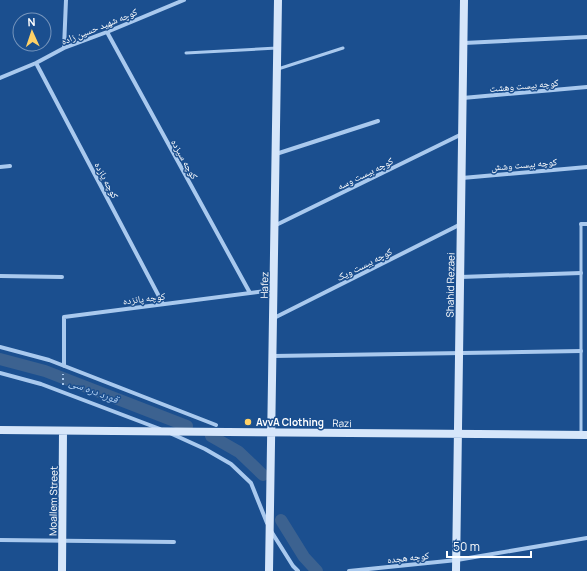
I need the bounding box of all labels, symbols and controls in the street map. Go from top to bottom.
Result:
street label: کوچه شهید حسین زاده [59,4,139,48]
north arrow [12,12,52,52]
text: N [27,14,36,29]
street label: کوچه بیست وهشت [489,75,559,95]
street label: کوچه سیزده [168,136,202,182]
street label: کوچه بیست وسه [335,153,395,193]
street label: کوچه بیست وشش [490,154,558,174]
street label: کوچه یازده [91,159,123,201]
street label: کوچه بیست ویک [334,244,394,284]
street label: Shahid Rezaei [442,253,458,317]
street label: Hafez [257,271,271,299]
street label: کوچه پانزده [122,288,166,308]
water label: قورد دره سی [67,374,122,407]
place label: AvvA Clothing [256,415,324,429]
street label: Razi [332,416,352,430]
marker: AvvA Clothing [243,417,253,427]
street label: Moallem Street [45,466,61,536]
scale bar [447,533,531,559]
text: 50 m [453,538,480,555]
street label: کوچه هجده [386,548,430,566]

